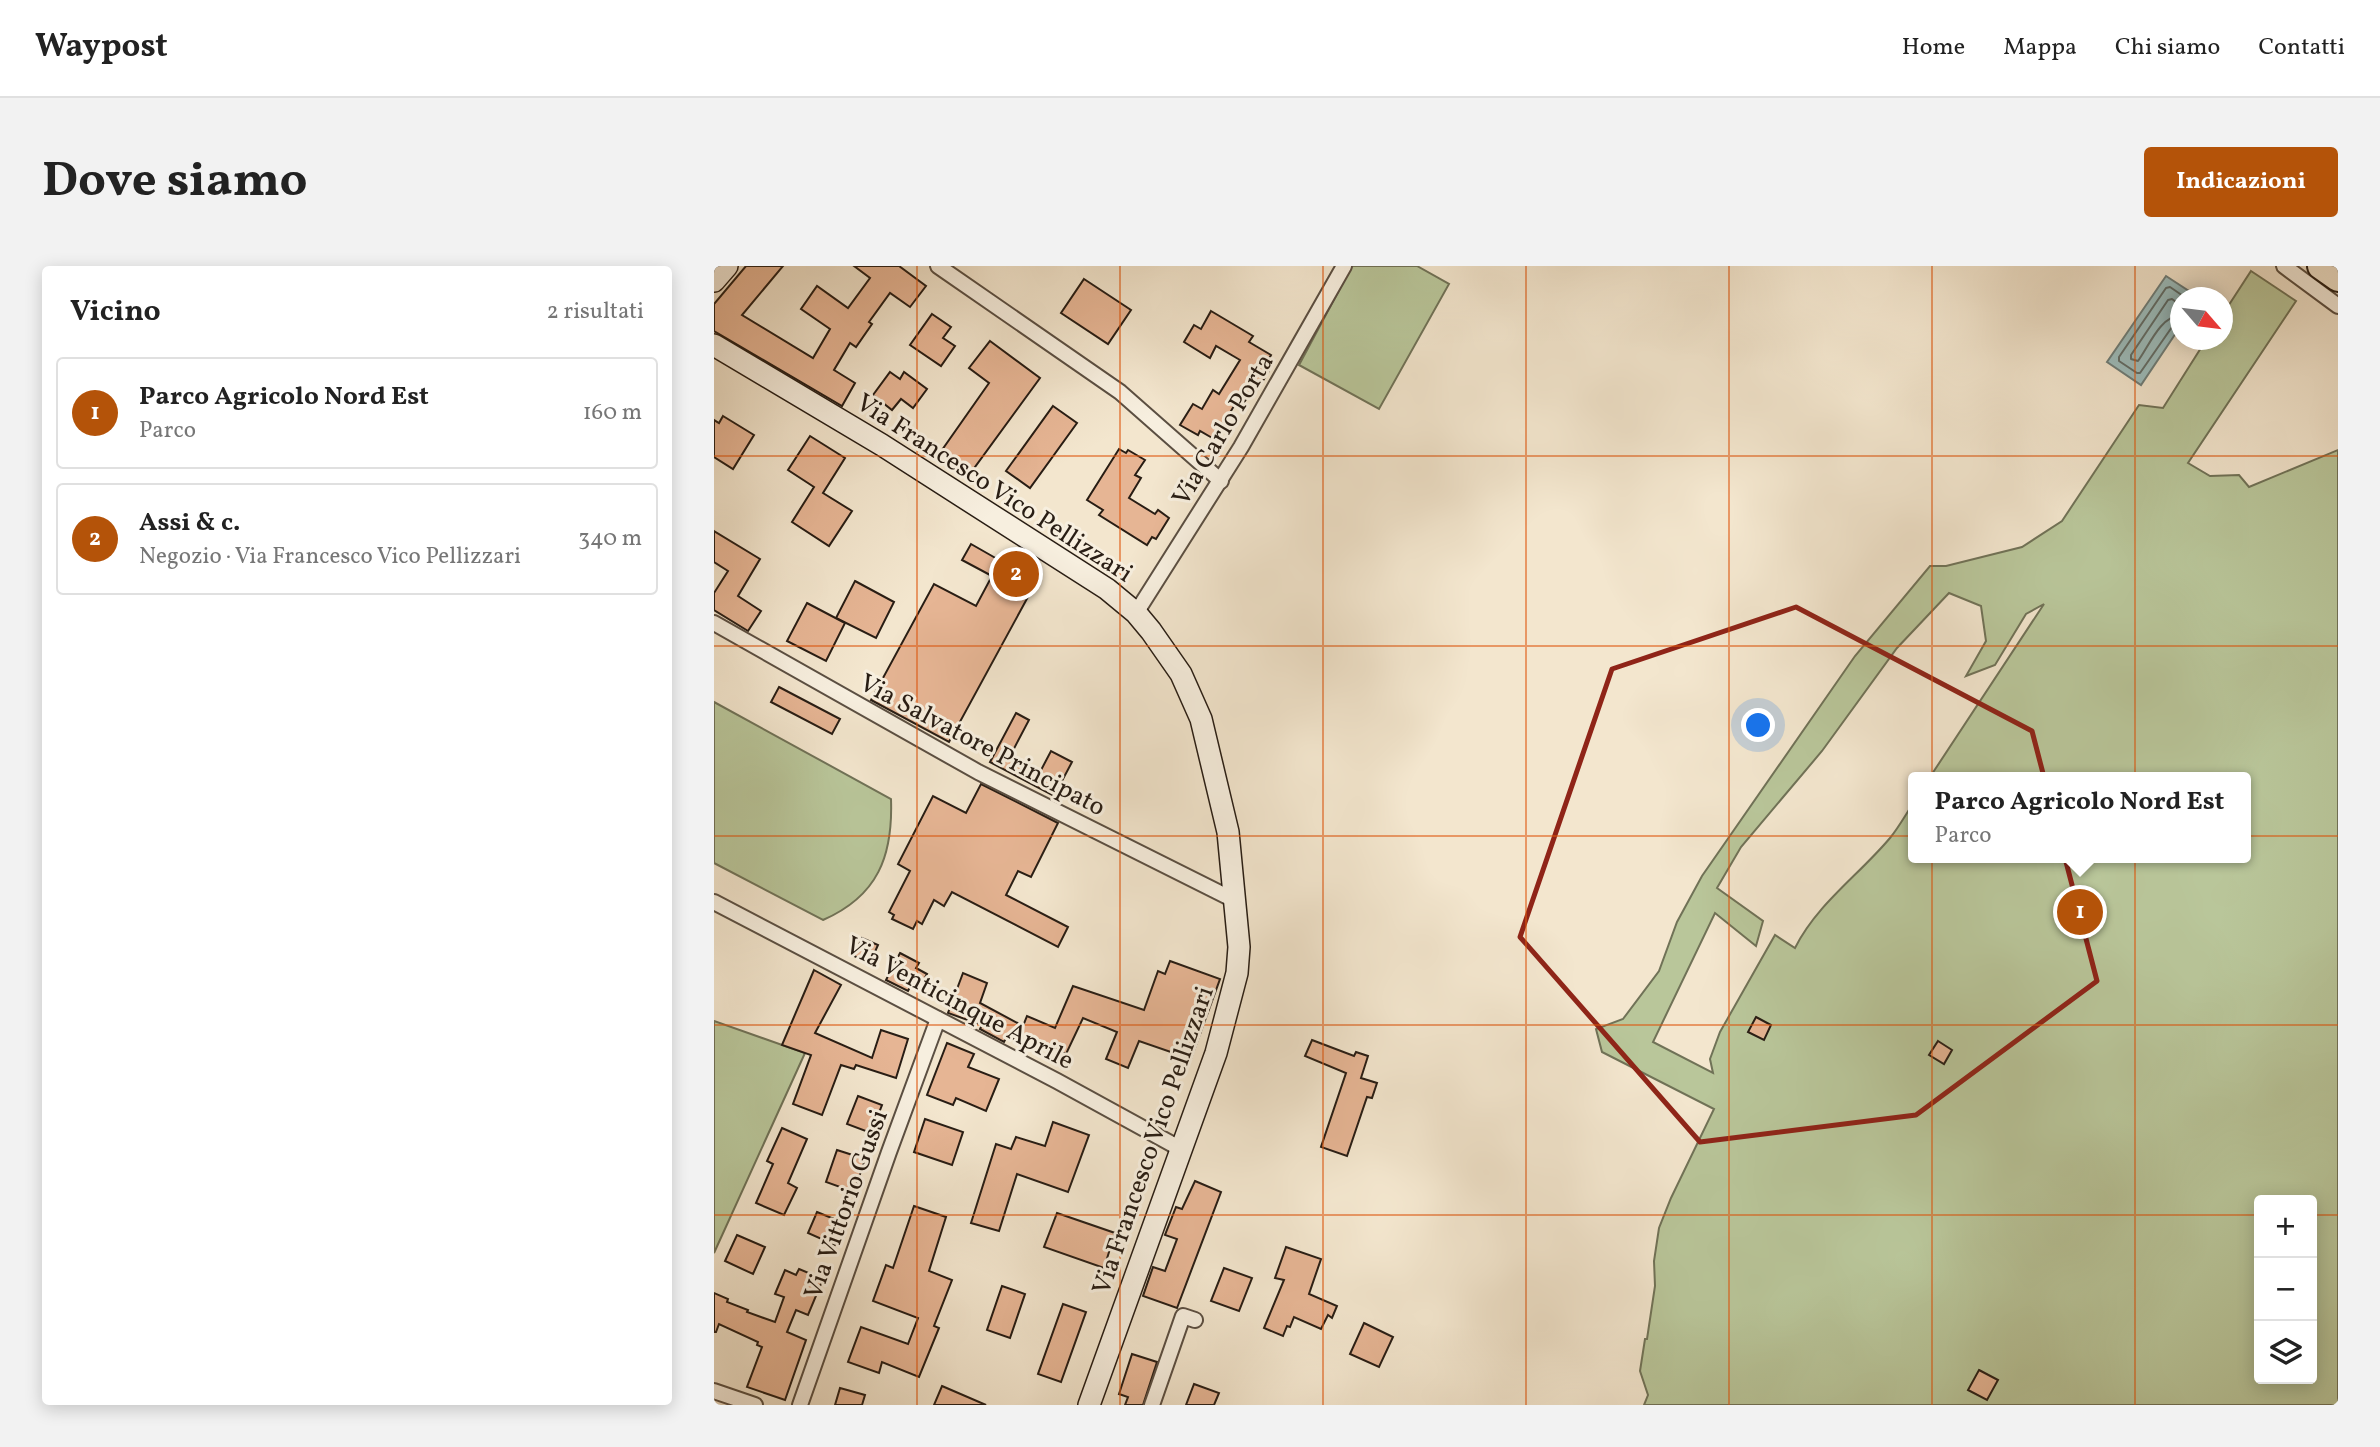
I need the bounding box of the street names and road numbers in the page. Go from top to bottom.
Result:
street label: Via Carlo Porta [1164,347,1283,513]
street label: Via Francesco Vico Pellizzari [848,385,1139,592]
street label: Via Salvatore Principato [853,666,1111,826]
street label: Via Venticinque Aprile [838,928,1080,1079]
street label: Via Francesco Vico Pellizzari [1084,982,1224,1300]
street label: Via Vittorio Gussi [796,1105,898,1304]

